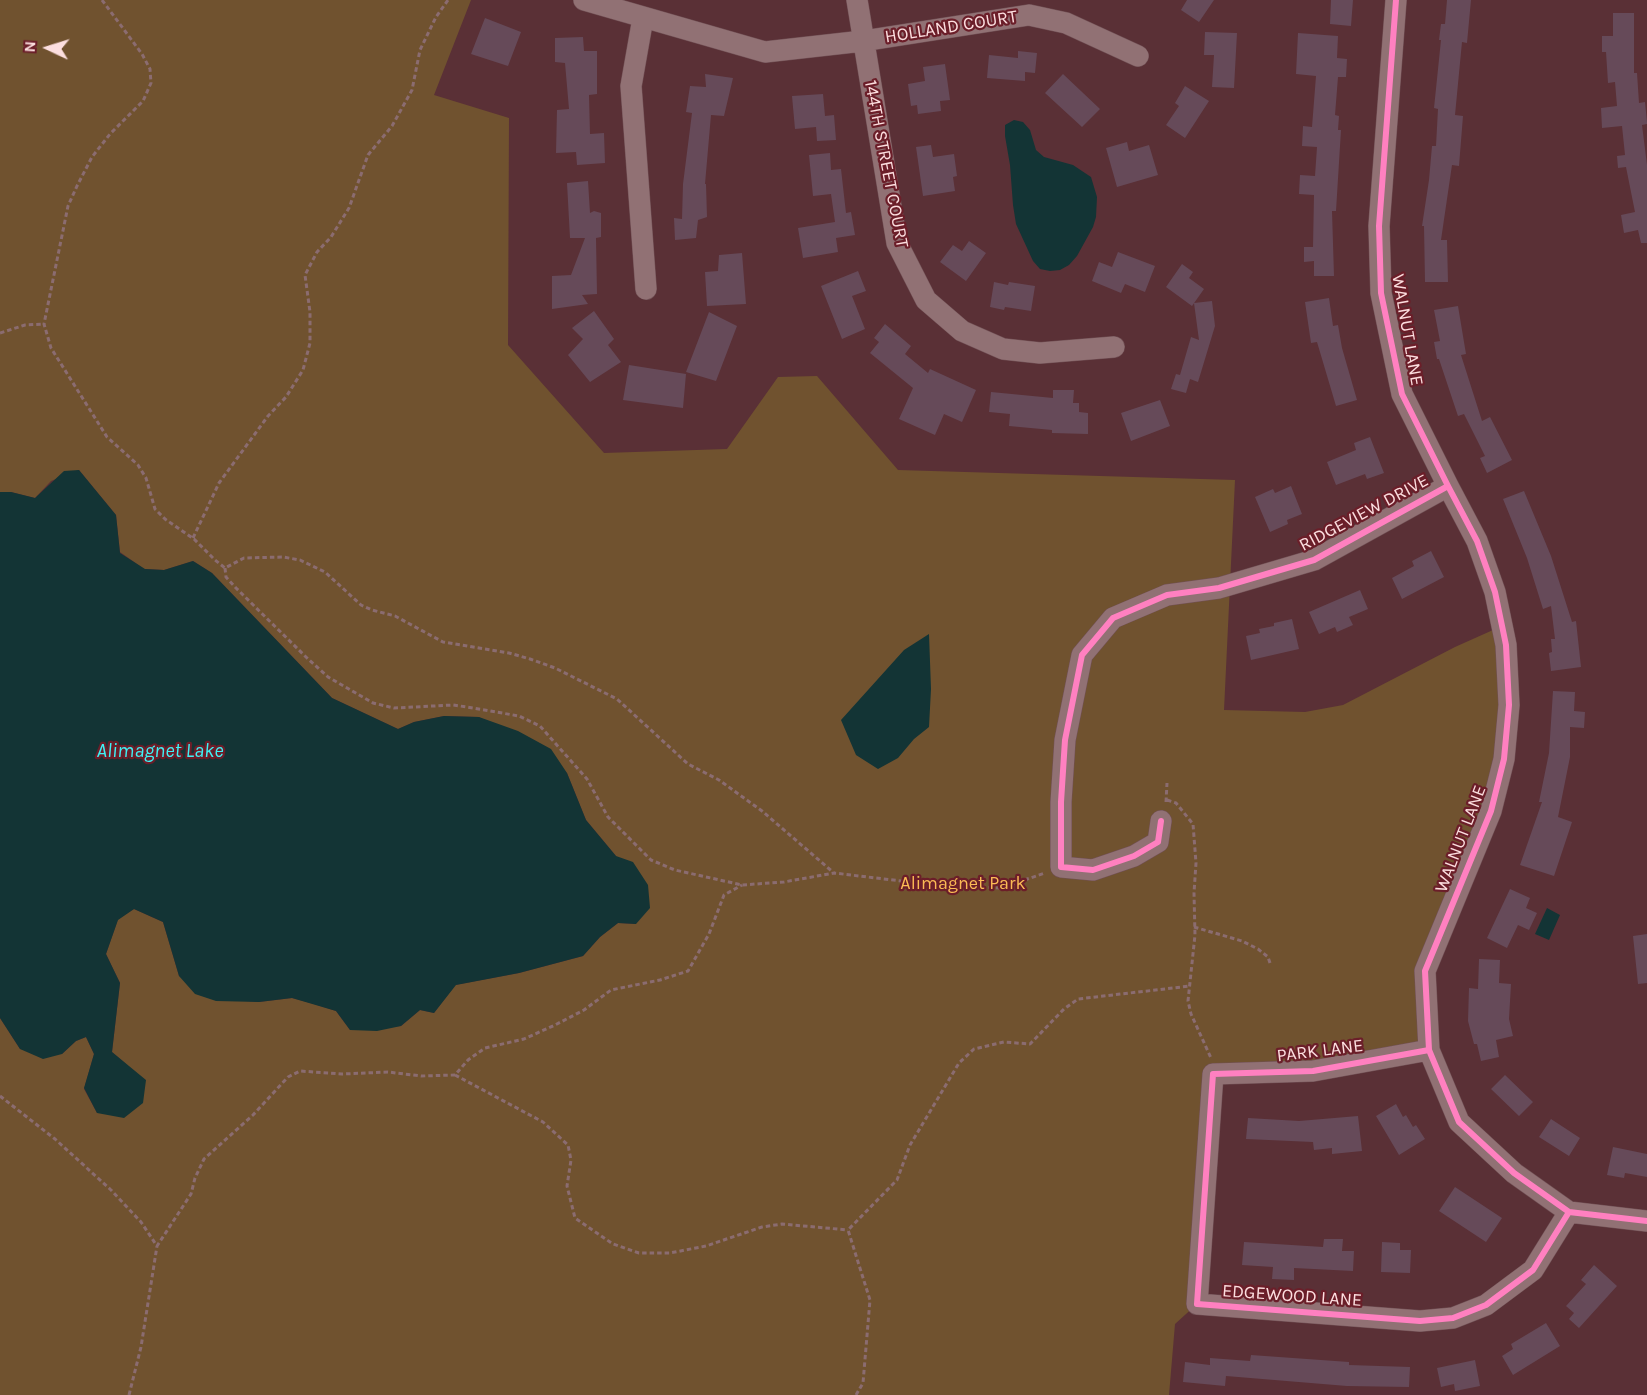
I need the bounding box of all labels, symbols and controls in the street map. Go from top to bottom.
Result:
street label: HOLLAND COURT [883,6,1019,48]
north arrow [18,18,78,78]
text: N [20,40,39,53]
street label: 144TH STREET COURT [859,78,913,250]
street label: WALNUT LANE [1387,273,1427,387]
street label: RIDGEVIEW DRIVE [1296,470,1432,556]
water label: Alimagnet Lake [97,739,223,763]
street label: WALNUT LANE [1431,782,1491,896]
park label: Alimagnet Park [900,873,1026,895]
street label: PARK LANE [1275,1035,1365,1067]
street label: EDGEWOOD LANE [1221,1280,1363,1312]

